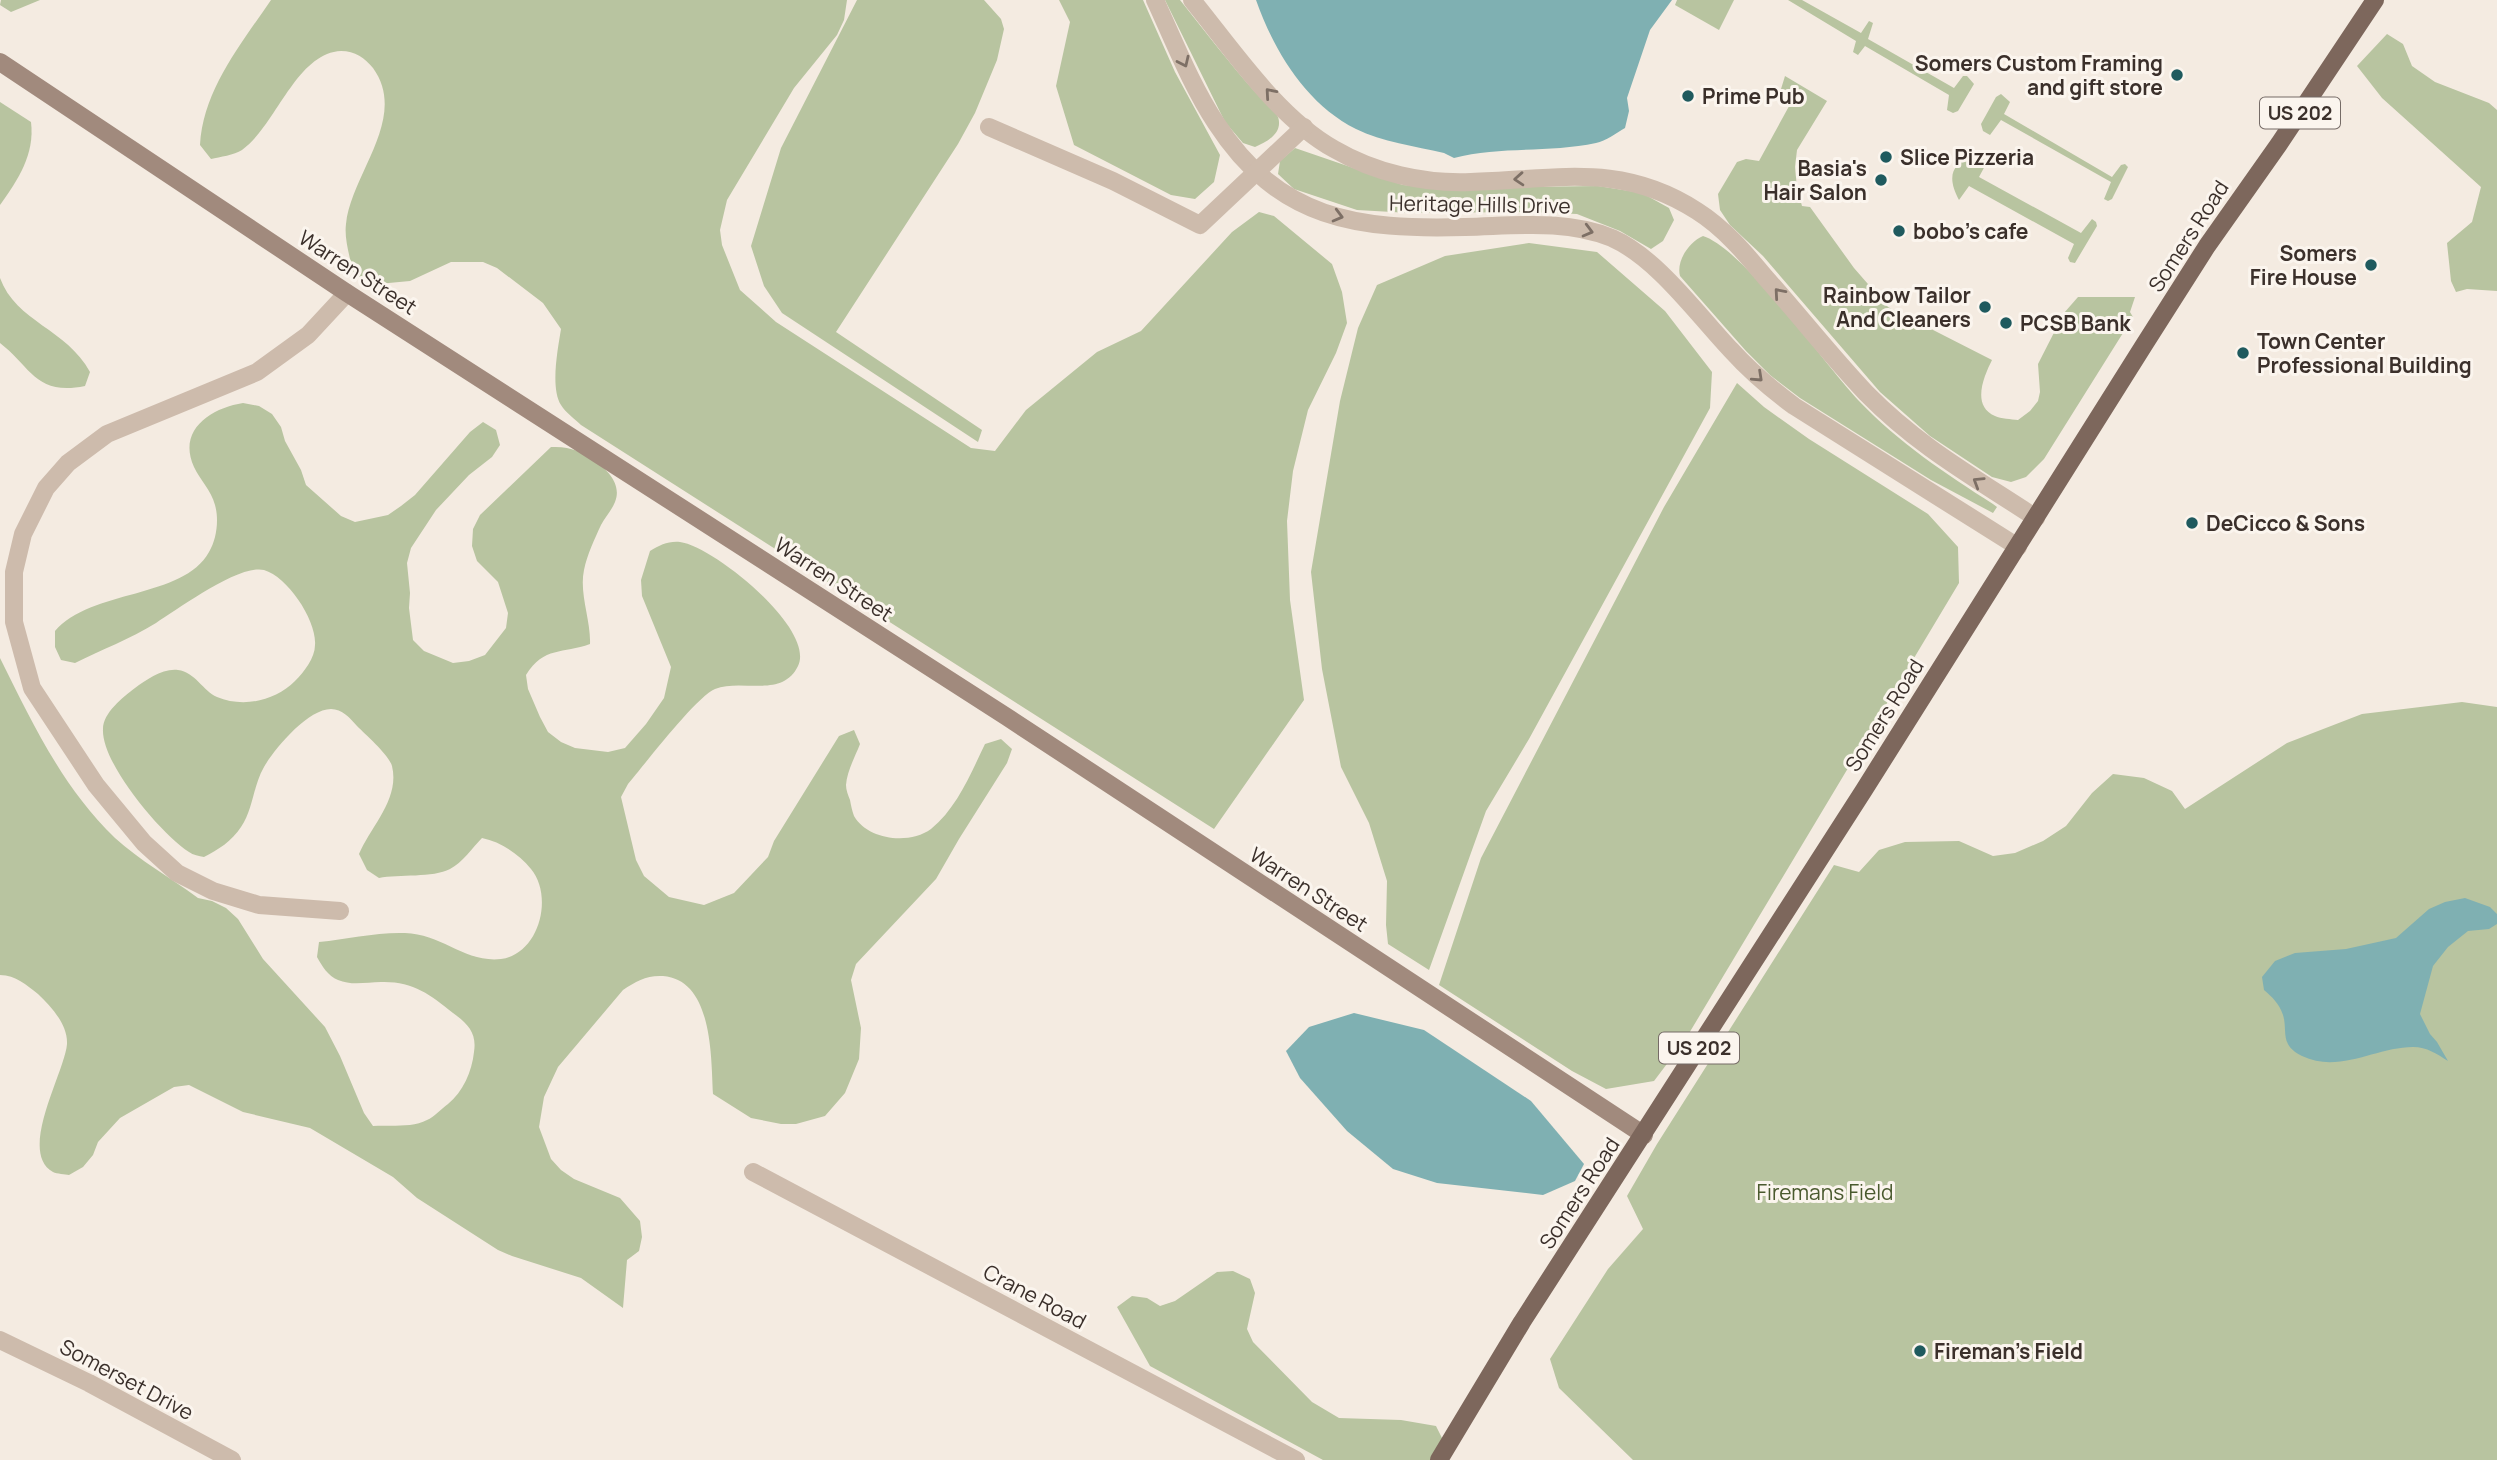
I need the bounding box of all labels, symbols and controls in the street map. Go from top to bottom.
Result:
place label: Somers Custom Framing and gift store [1915,49,2163,101]
one-way arrow [1176,55,1190,67]
marker: Somers Custom Framing and gift store [2169,67,2185,83]
place label: Prime Pub [1702,82,1805,110]
marker: Prime Pub [1680,88,1696,104]
one-way arrow [1266,89,1278,102]
road number: US 202 [2260,97,2340,128]
place label: Slice Pizzeria [1900,143,2034,171]
marker: Slice Pizzeria [1878,149,1894,165]
place label: Basia's Hair Salon [1763,154,1867,206]
one-way arrow [1513,171,1524,186]
marker: Basia's Hair Salon [1873,172,1889,188]
street label: Somers Road [2142,175,2234,297]
street label: Heritage Hills Drive [1389,188,1571,220]
one-way arrow [1332,208,1344,223]
place label: bobo's cafe [1913,217,2028,245]
street label: Warren Street [294,223,422,321]
one-way arrow [1582,223,1594,237]
marker: bobo's cafe [1891,223,1907,239]
place label: Somers Fire House [2250,239,2357,291]
marker: Somers Fire House [2363,257,2379,273]
place label: Rainbow Tailor And Cleaners [1823,281,1971,333]
one-way arrow [1775,288,1787,301]
marker: Rainbow Tailor And Cleaners [1977,299,1993,315]
place label: PCSB Bank [2020,309,2131,337]
marker: PCSB Bank [1998,315,2014,331]
place label: Town Center Professional Building [2257,327,2472,379]
marker: Town Center Professional Building [2235,345,2251,361]
one-way arrow [1750,369,1763,382]
one-way arrow [1973,477,1986,490]
place label: DeCicco & Sons [2206,509,2365,537]
marker: DeCicco & Sons [2184,515,2200,531]
street label: Warren Street [770,530,898,628]
street label: Somers Road [1838,654,1930,776]
street label: Warren Street [1245,840,1373,938]
road number: US 202 [1659,1032,1739,1064]
street label: Somers Road [1533,1132,1625,1254]
park label: Firemans Field [1756,1178,1894,1206]
street label: Crane Road [979,1257,1091,1335]
street label: Somerset Drive [55,1332,199,1426]
place label: Fireman's Field [1934,1337,2083,1365]
marker: Fireman's Field [1912,1343,1928,1359]

